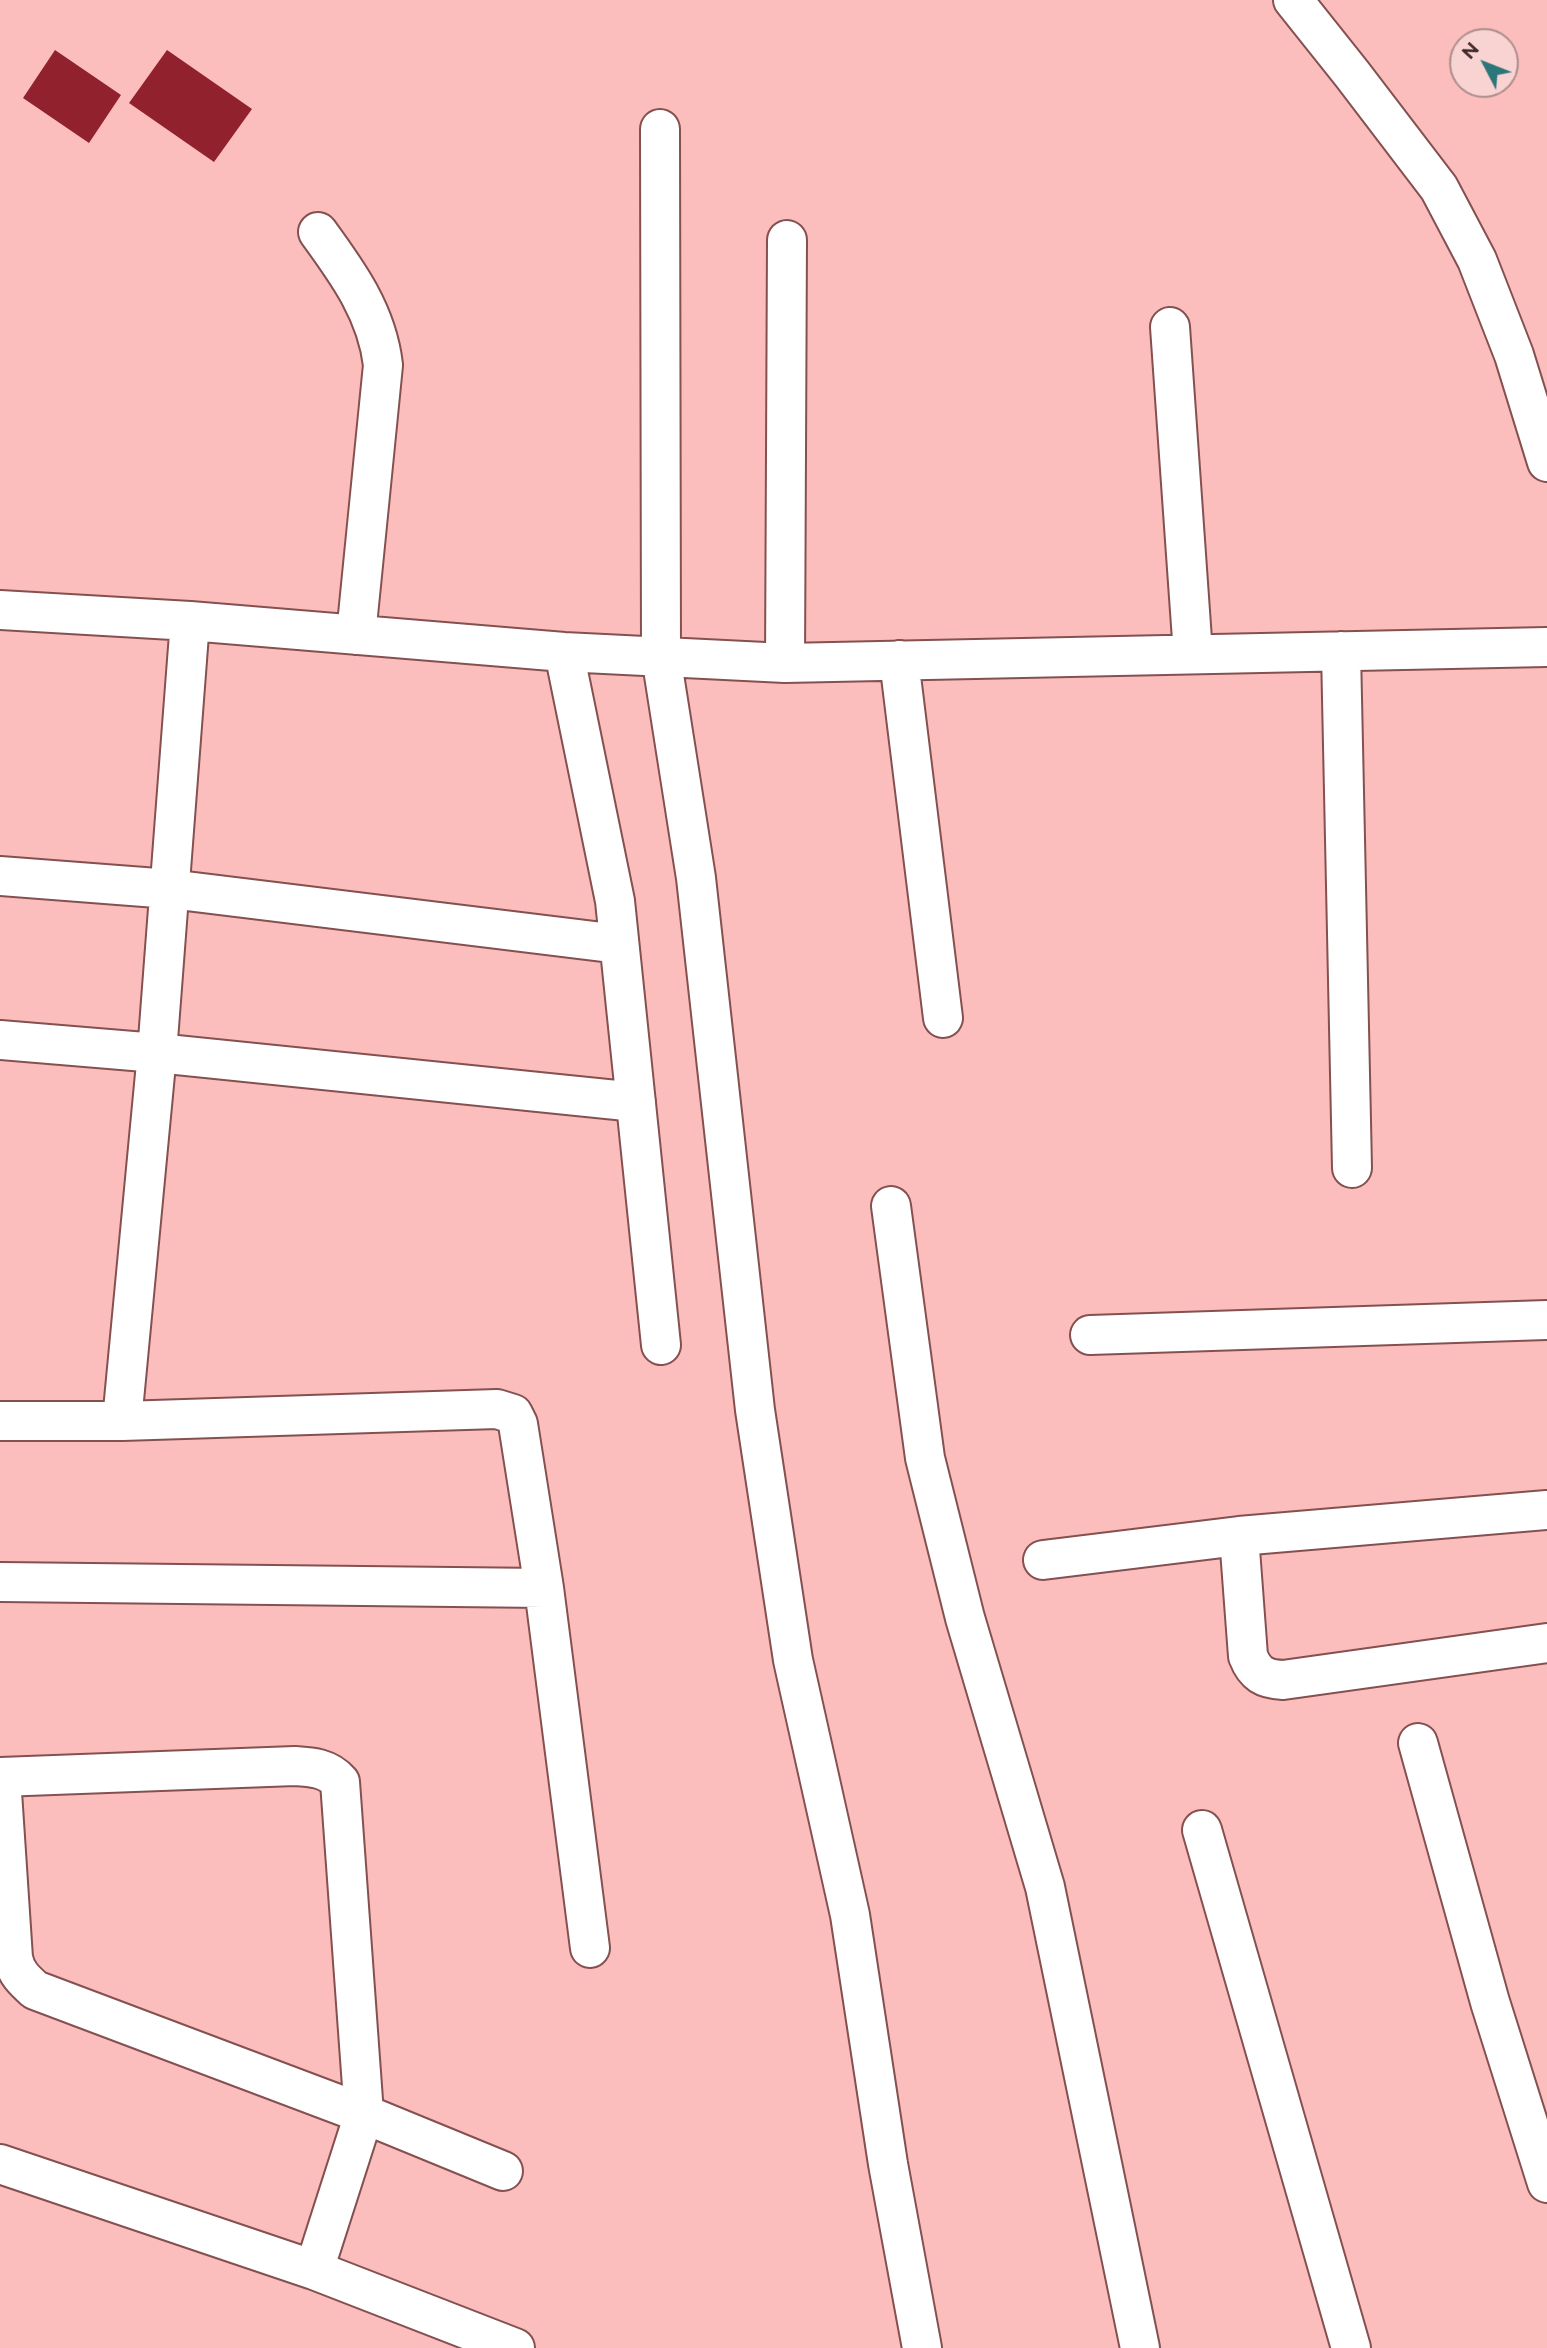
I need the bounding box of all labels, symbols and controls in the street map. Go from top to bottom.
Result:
north arrow [1449,28,1519,98]
text: N [1457,38,1483,63]

